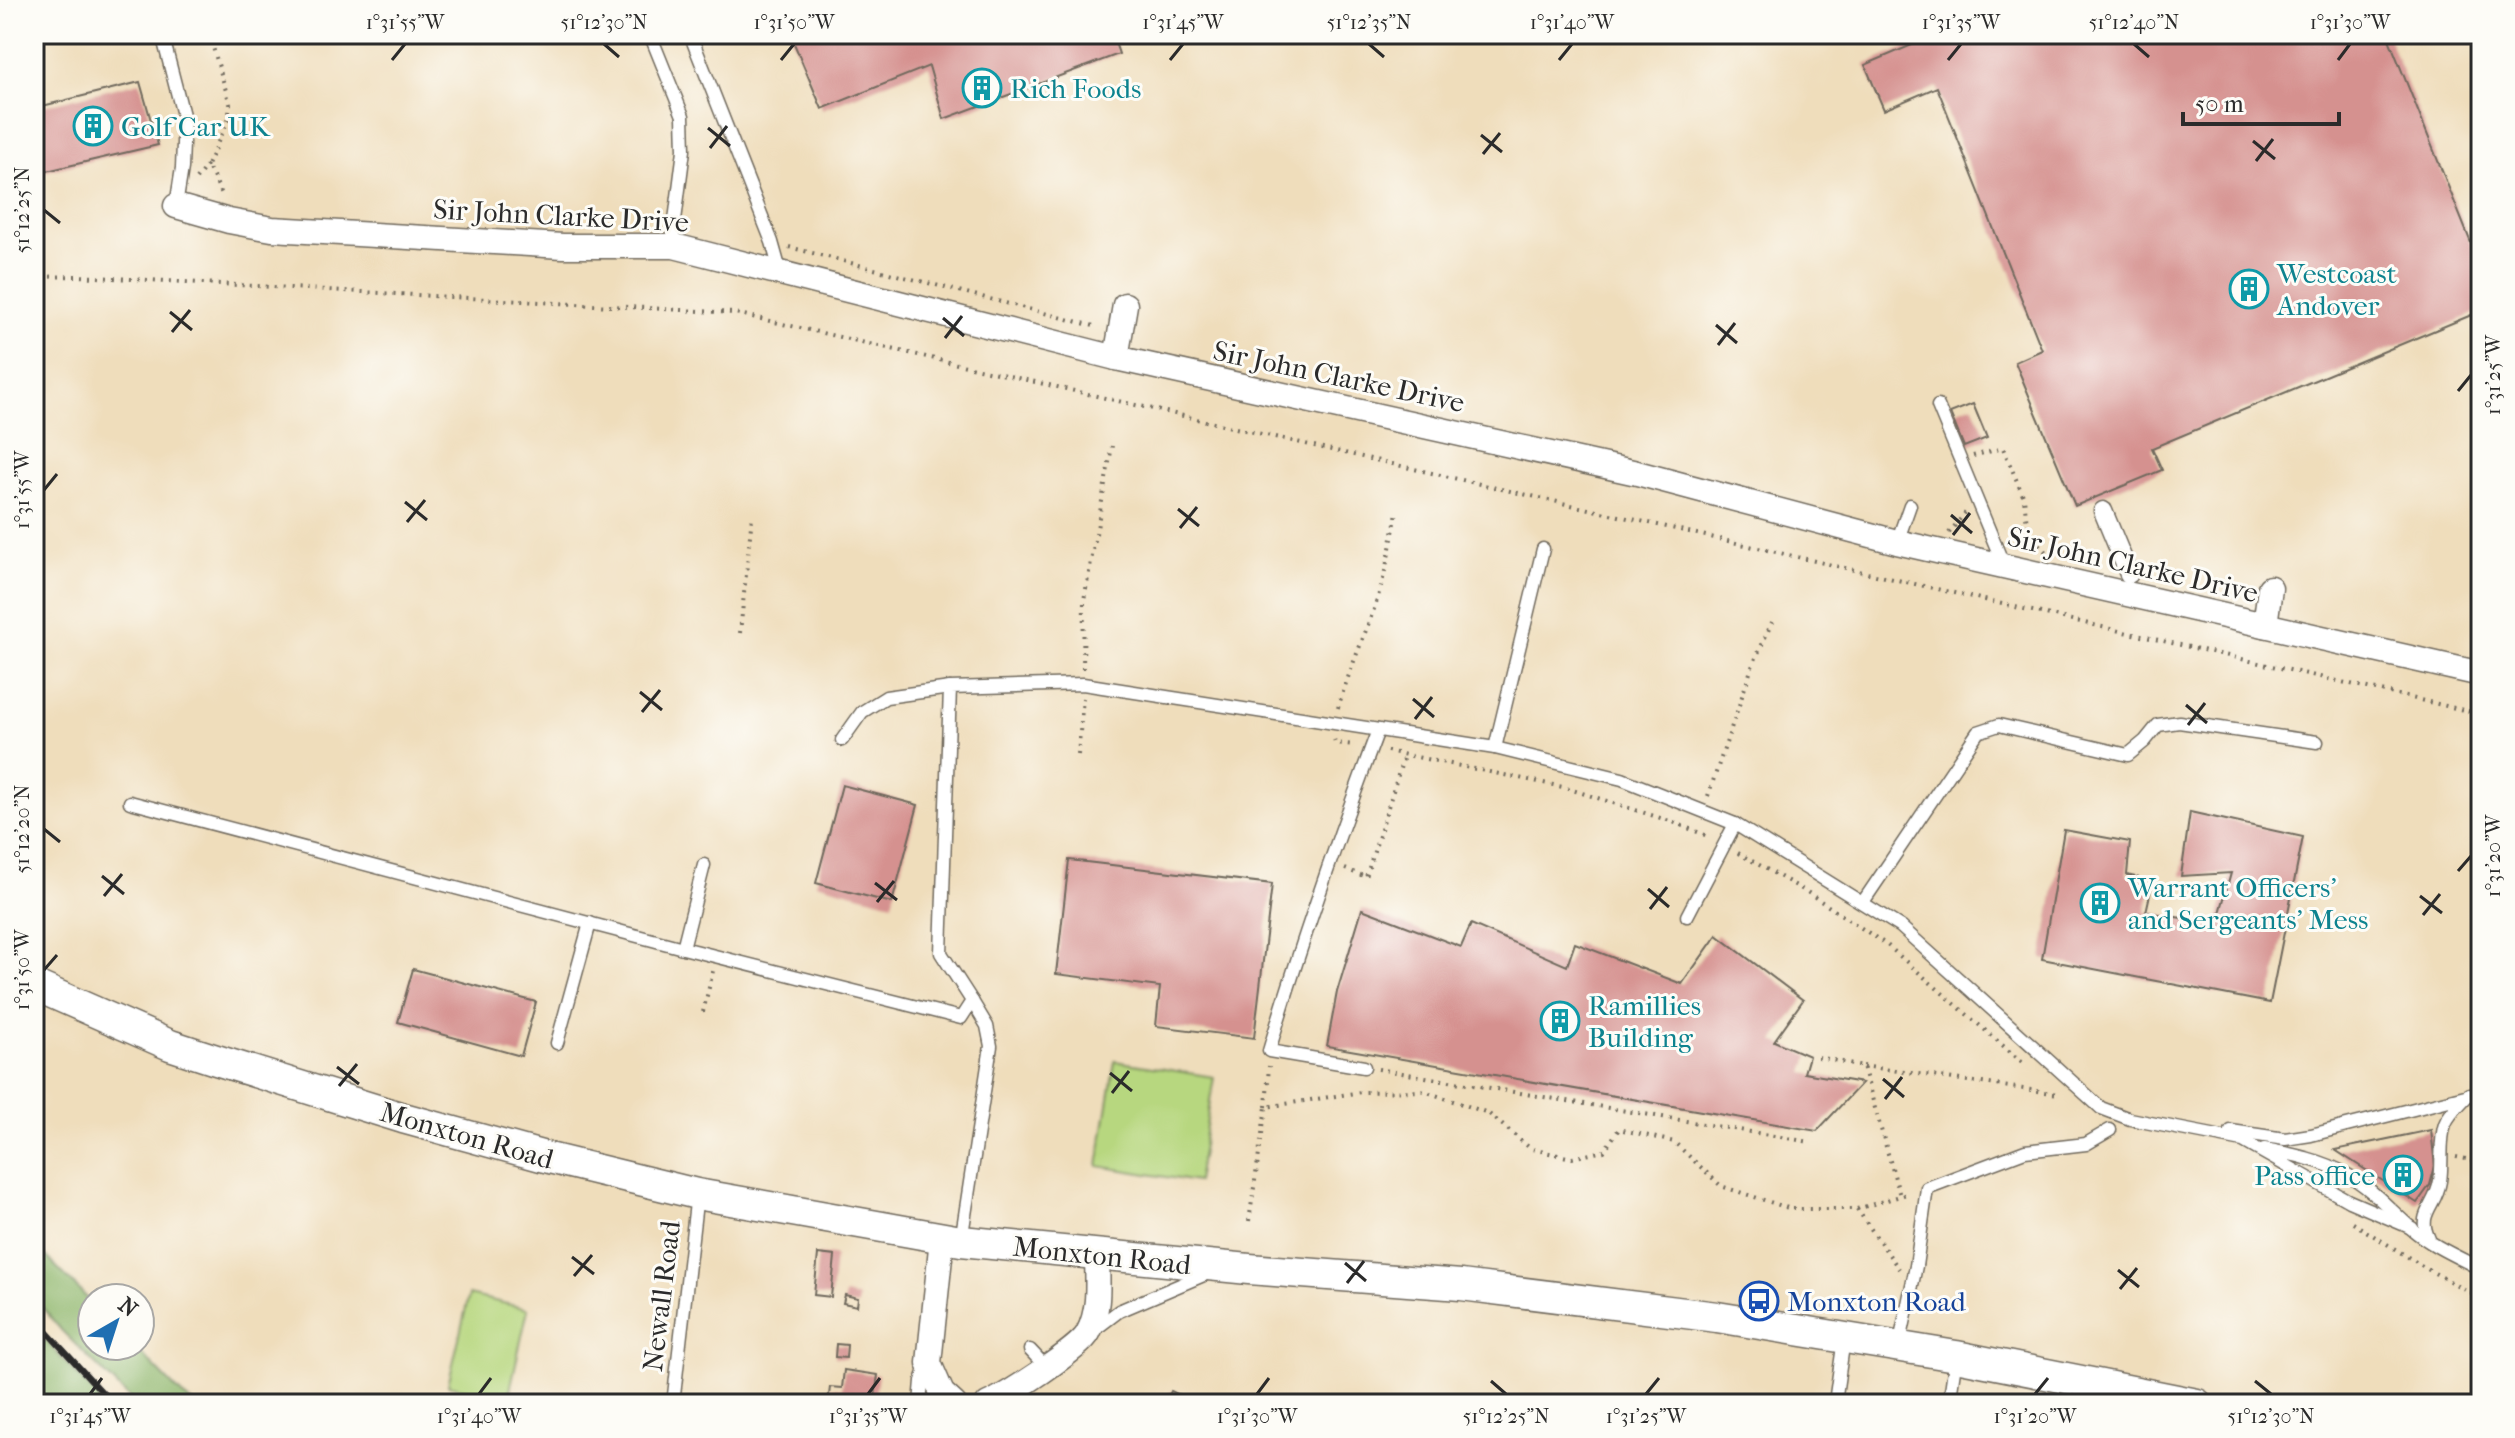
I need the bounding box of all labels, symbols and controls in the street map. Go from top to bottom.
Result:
text: 1°31'55"W [366,11,446,34]
text: 51°12'30"N [561,11,647,34]
text: 1°31'50"W [753,11,836,34]
text: 1°31'45"W [1142,11,1225,34]
text: 51°12'35"N [1327,11,1411,34]
text: 1°31'40"W [1530,11,1616,34]
text: 1°31'35"W [1922,11,2002,34]
text: 51°12'40"N [2089,11,2179,34]
text: 1°31'30"W [2310,11,2392,34]
building icon: Rich Foods [961,67,1003,109]
place label: Rich Foods [1010,72,1141,105]
scale bar [2183,76,2339,126]
text: 50 m [2195,90,2244,118]
building icon: Golf Car UK [72,105,114,147]
place label: Golf Car UK [121,110,271,143]
text: 51°12'25"N [11,167,34,253]
street label: Sir John Clarke Drive [432,192,690,239]
place label: Westcoast Andover [2276,257,2397,322]
building icon: Westcoast Andover [2228,268,2270,310]
text: 1°31'25"W [2482,333,2505,415]
street label: Sir John Clarke Drive [1210,334,1468,419]
text: 1°31'55"W [11,449,34,529]
street label: Sir John Clarke Drive [2004,520,2261,609]
text: 51°12'20"N [11,784,34,874]
text: 1°31'20"W [2482,813,2505,897]
place label: Warrant Officers' and Sergeants' Mess [2127,871,2368,936]
building icon: Warrant Officers' and Sergeants' Mess [2079,882,2121,924]
text: 1°31'50"W [11,928,34,1011]
place label: Ramillies Building [1588,989,1701,1054]
building icon: Ramillies Building [1539,1000,1581,1042]
street label: Monxton Road [376,1095,558,1176]
building icon: Pass office [2382,1154,2424,1196]
place label: Pass office [2254,1159,2375,1192]
street label: Newall Road [636,1218,687,1373]
street label: Monxton Road [1011,1230,1193,1281]
bus stop icon: Monxton Road [1738,1280,1780,1322]
north arrow [76,1282,156,1362]
place label: Monxton Road [1787,1285,1966,1318]
text: N [113,1292,143,1323]
text: 1°31'45"W [49,1405,132,1428]
text: 1°31'40"W [437,1405,523,1428]
text: 1°31'35"W [829,1405,909,1428]
text: 1°31'30"W [1217,1405,1299,1428]
text: 51°12'25"N [1463,1405,1549,1428]
text: 1°31'25"W [1606,1405,1688,1428]
text: 1°31'20"W [1994,1405,2078,1428]
text: 51°12'30"N [2228,1405,2314,1428]

